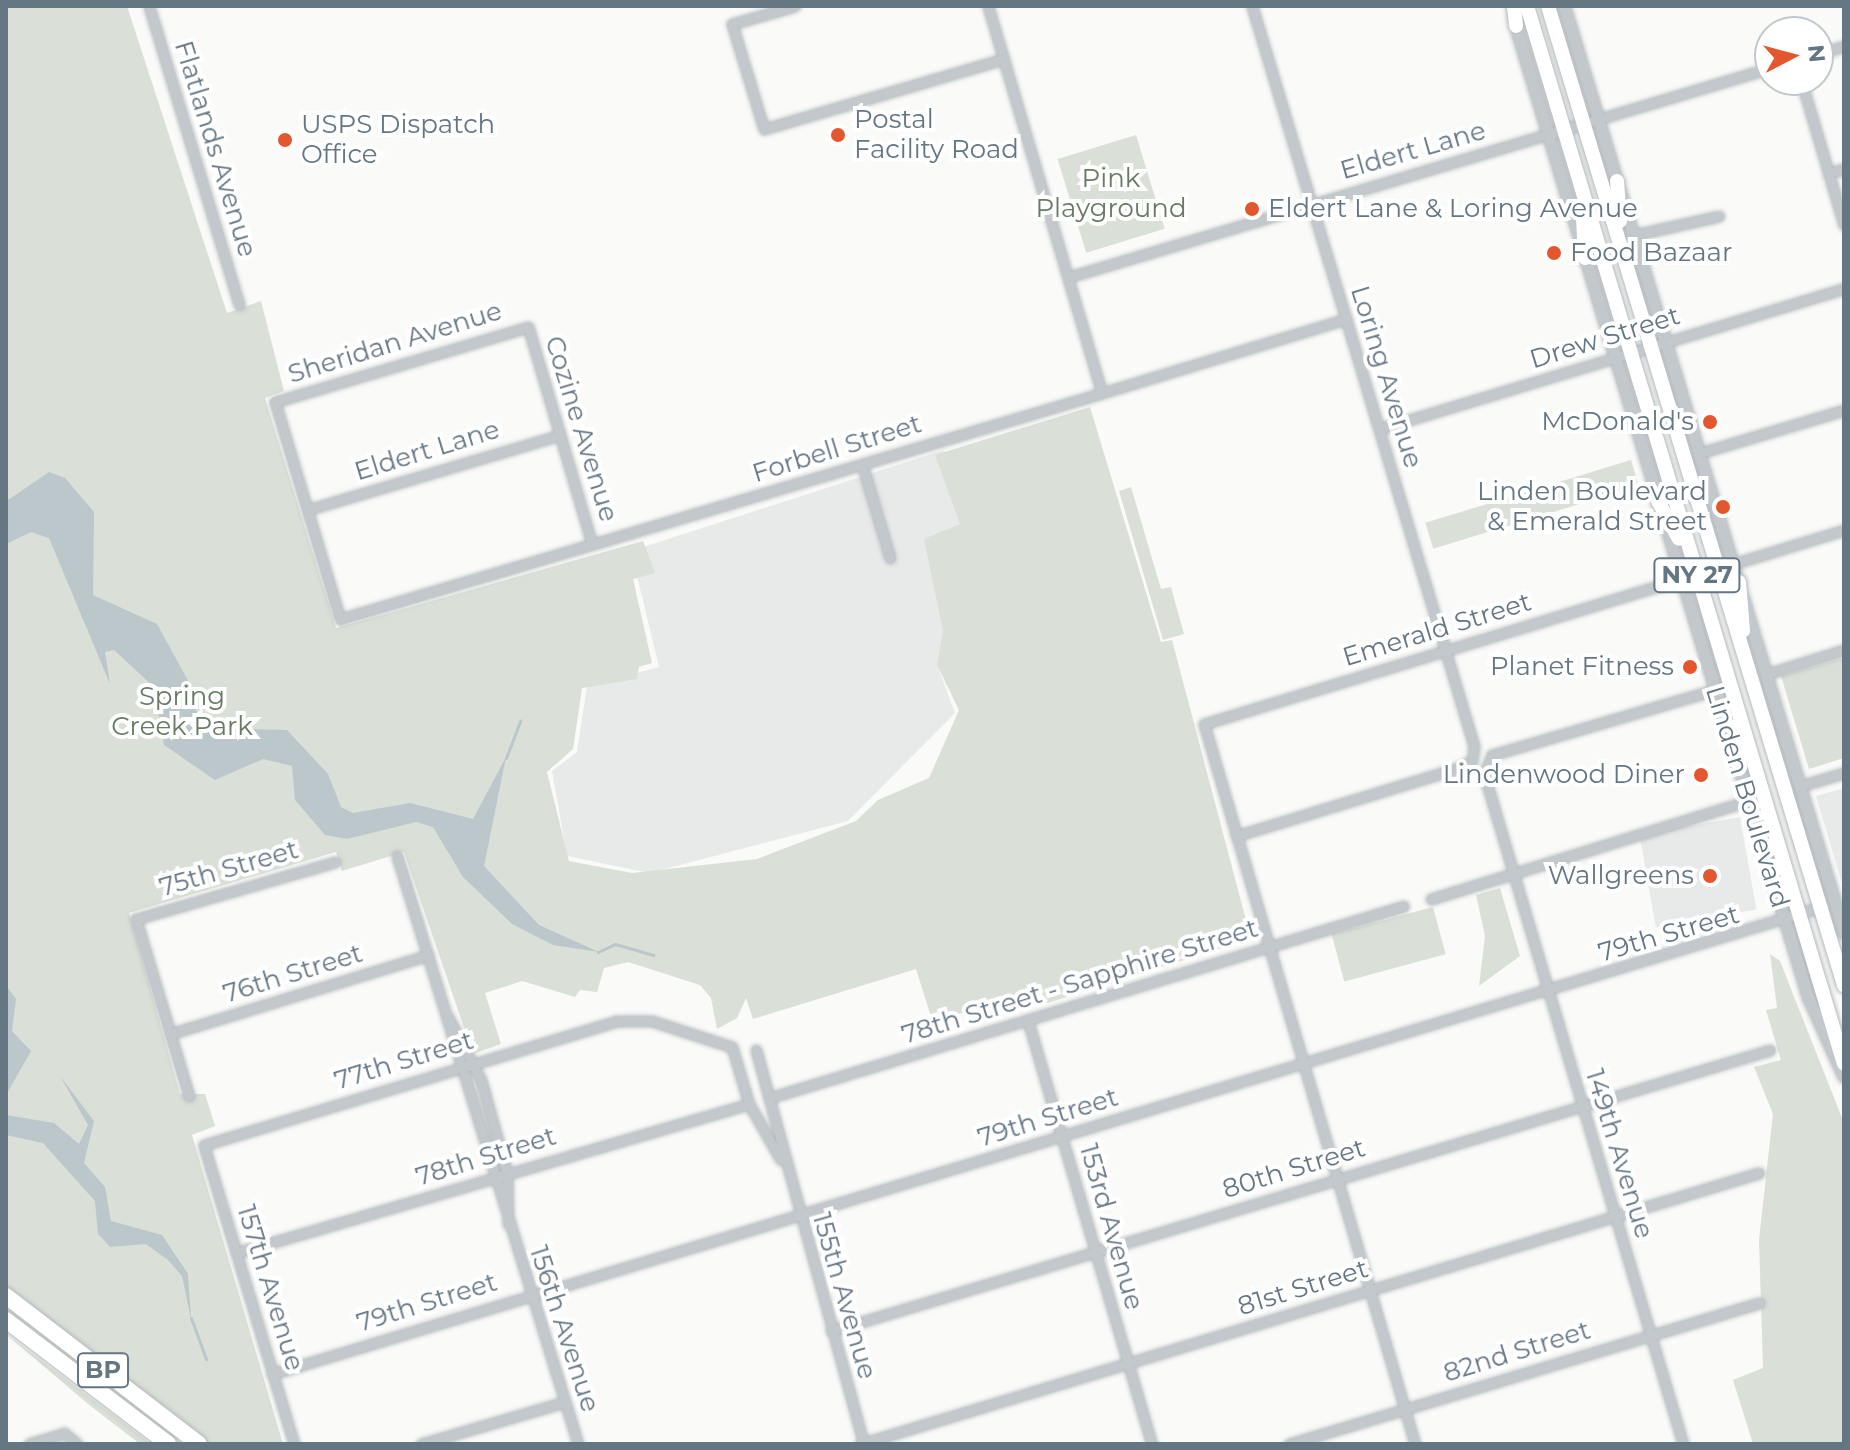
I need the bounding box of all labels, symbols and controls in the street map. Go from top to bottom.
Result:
north arrow [1754,16,1834,96]
street label: Flatlands Avenue [167,37,263,261]
text: N [1802,43,1831,64]
place label: Postal Facility Road [854,104,1019,166]
place label: USPS Dispatch Office [301,109,495,170]
street label: Eldert Lane [1337,115,1489,187]
marker: Postal Facility Road [829,126,847,144]
marker: USPS Dispatch Office [276,131,294,149]
park label: Pink Playground [1035,163,1187,224]
place label: Eldert Lane & Loring Avenue [1268,193,1638,225]
marker: Eldert Lane & Loring Avenue [1243,200,1261,218]
place label: Food Bazaar [1570,237,1732,269]
marker: Food Bazaar [1545,244,1563,262]
street label: Loring Avenue [1343,282,1429,472]
street label: Sheridan Avenue [284,296,506,390]
street label: Drew Street [1526,300,1684,376]
street label: Cozine Avenue [538,332,624,526]
place label: McDonald's [1541,406,1694,438]
street label: Forbell Street [749,408,925,490]
marker: McDonald's [1701,413,1719,431]
street label: Eldert Lane [351,414,503,488]
place label: Linden Boulevard & Emerald Street [1477,476,1707,538]
marker: Linden Boulevard & Emerald Street [1714,498,1732,516]
road number: NY 27 [1653,555,1741,595]
street label: Emerald Street [1339,587,1535,673]
place label: Planet Fitness [1490,651,1674,683]
marker: Planet Fitness [1681,658,1699,676]
park label: Spring Creek Park [111,681,253,742]
street label: Linden Boulevard [1698,682,1796,912]
place label: Lindenwood Diner [1443,759,1685,791]
marker: Lindenwood Diner [1692,766,1710,784]
street label: 75th Street [156,834,302,904]
place label: Wallgreens [1548,860,1694,892]
marker: Wallgreens [1701,867,1719,885]
street label: 79th Street [1595,899,1743,969]
street label: 78th Street - Sapphire Street [898,913,1262,1051]
street label: 76th Street [220,938,366,1010]
street label: 77th Street [331,1025,477,1097]
street label: 149th Avenue [1578,1066,1660,1242]
street label: 79th Street [974,1082,1122,1154]
street label: 78th Street [412,1121,560,1193]
street label: 80th Street [1219,1133,1369,1205]
street label: 153rd Avenue [1072,1140,1150,1314]
street label: 157th Avenue [230,1201,310,1375]
street label: 155th Avenue [805,1209,883,1383]
street label: 156th Avenue [522,1242,606,1416]
street label: 81st Street [1234,1253,1372,1323]
street label: 79th Street [353,1267,501,1339]
street label: 82nd Street [1440,1315,1594,1389]
road number: BP [77,1350,129,1390]

